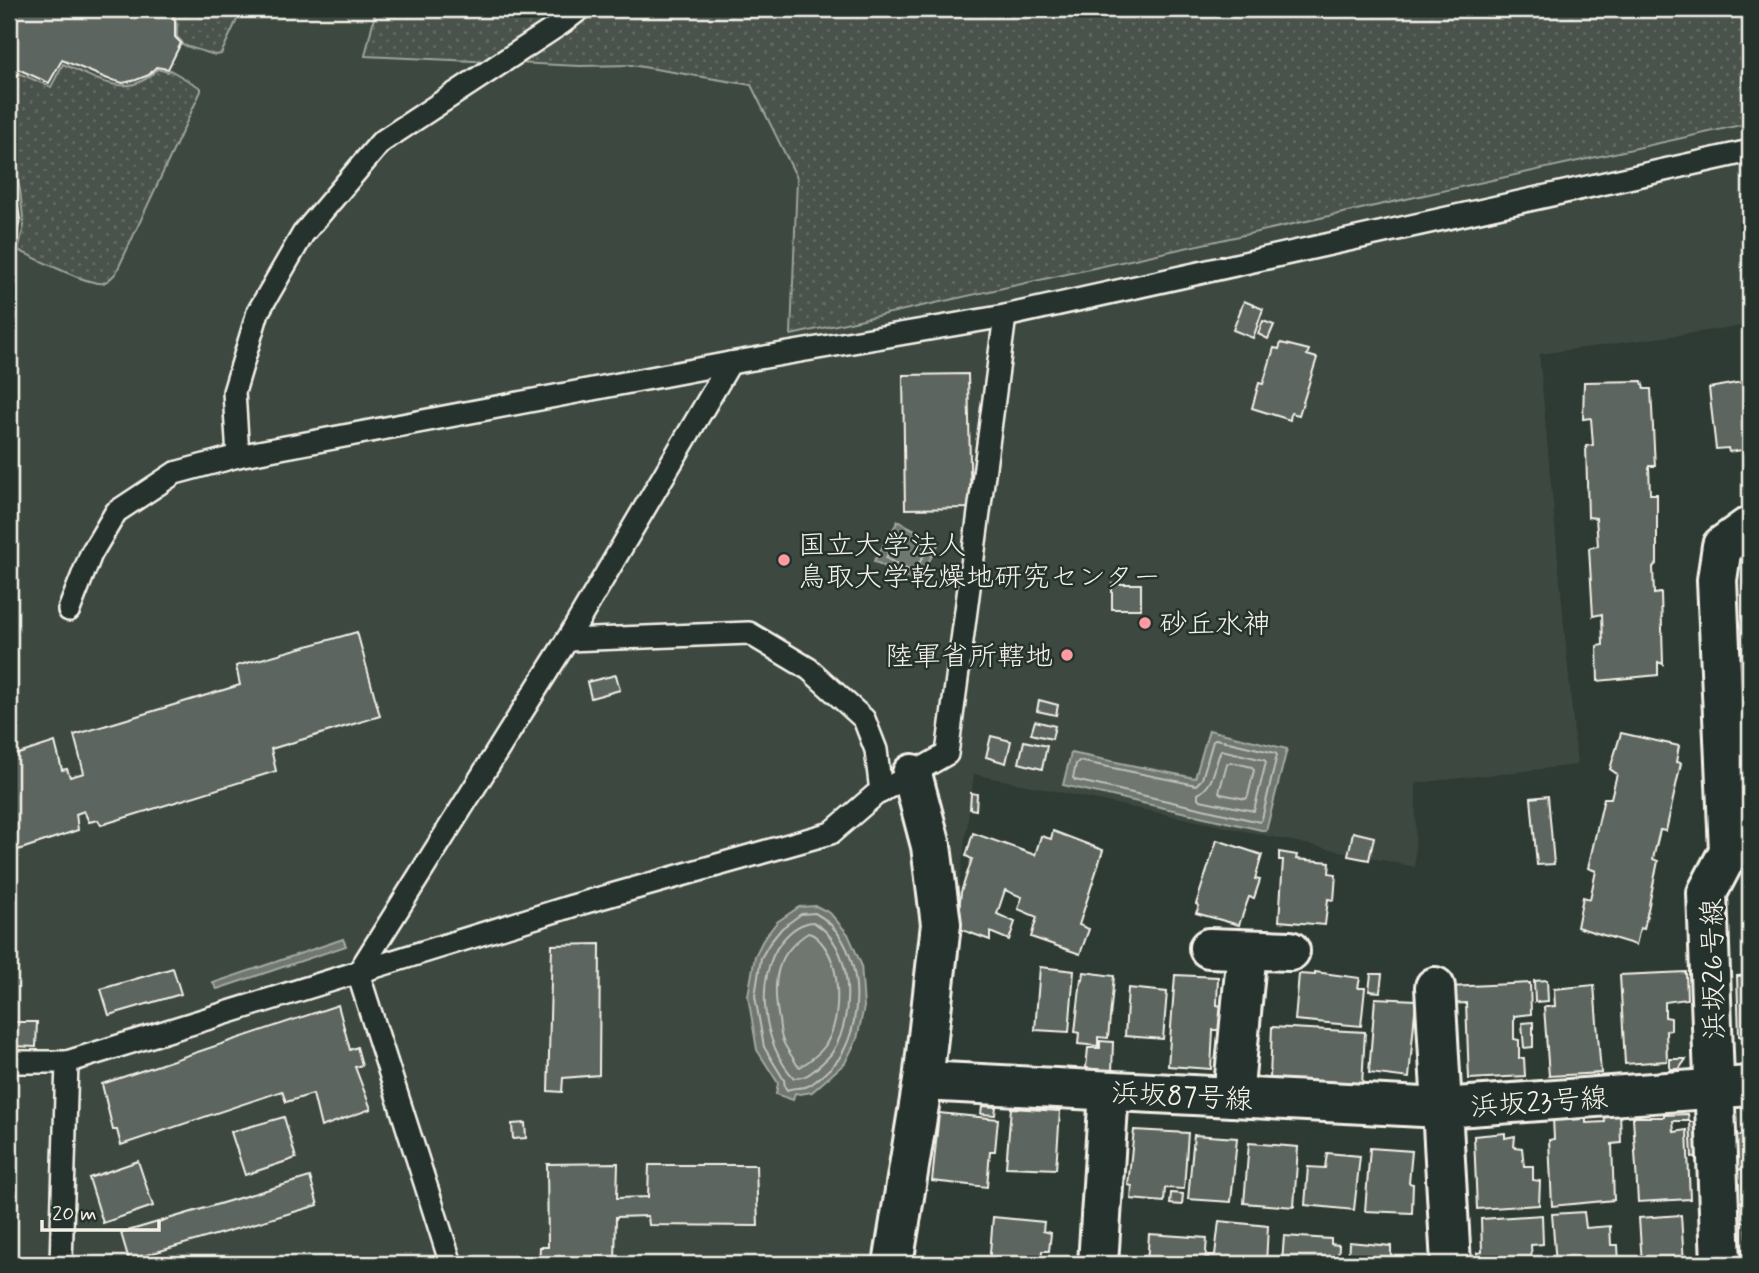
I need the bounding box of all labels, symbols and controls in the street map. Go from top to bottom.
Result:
place label: 国立大学法人 鳥取大学乾燥地研究センター [798,528,1161,597]
marker: 国立大学法人 鳥取大学乾燥地研究センター [776,552,792,568]
place label: 砂丘水神 [1159,607,1271,644]
marker: 砂丘水神 [1137,615,1153,631]
place label: 陸軍省所轄地 [885,639,1053,676]
marker: 陸軍省所轄地 [1059,647,1075,663]
street label: 浜坂26号線 [1695,898,1734,1040]
street label: 浜坂87号線 [1110,1075,1254,1120]
street label: 浜坂23号線 [1469,1080,1609,1127]
scale bar [42,1189,159,1233]
text: 20 m [52,1200,97,1228]

